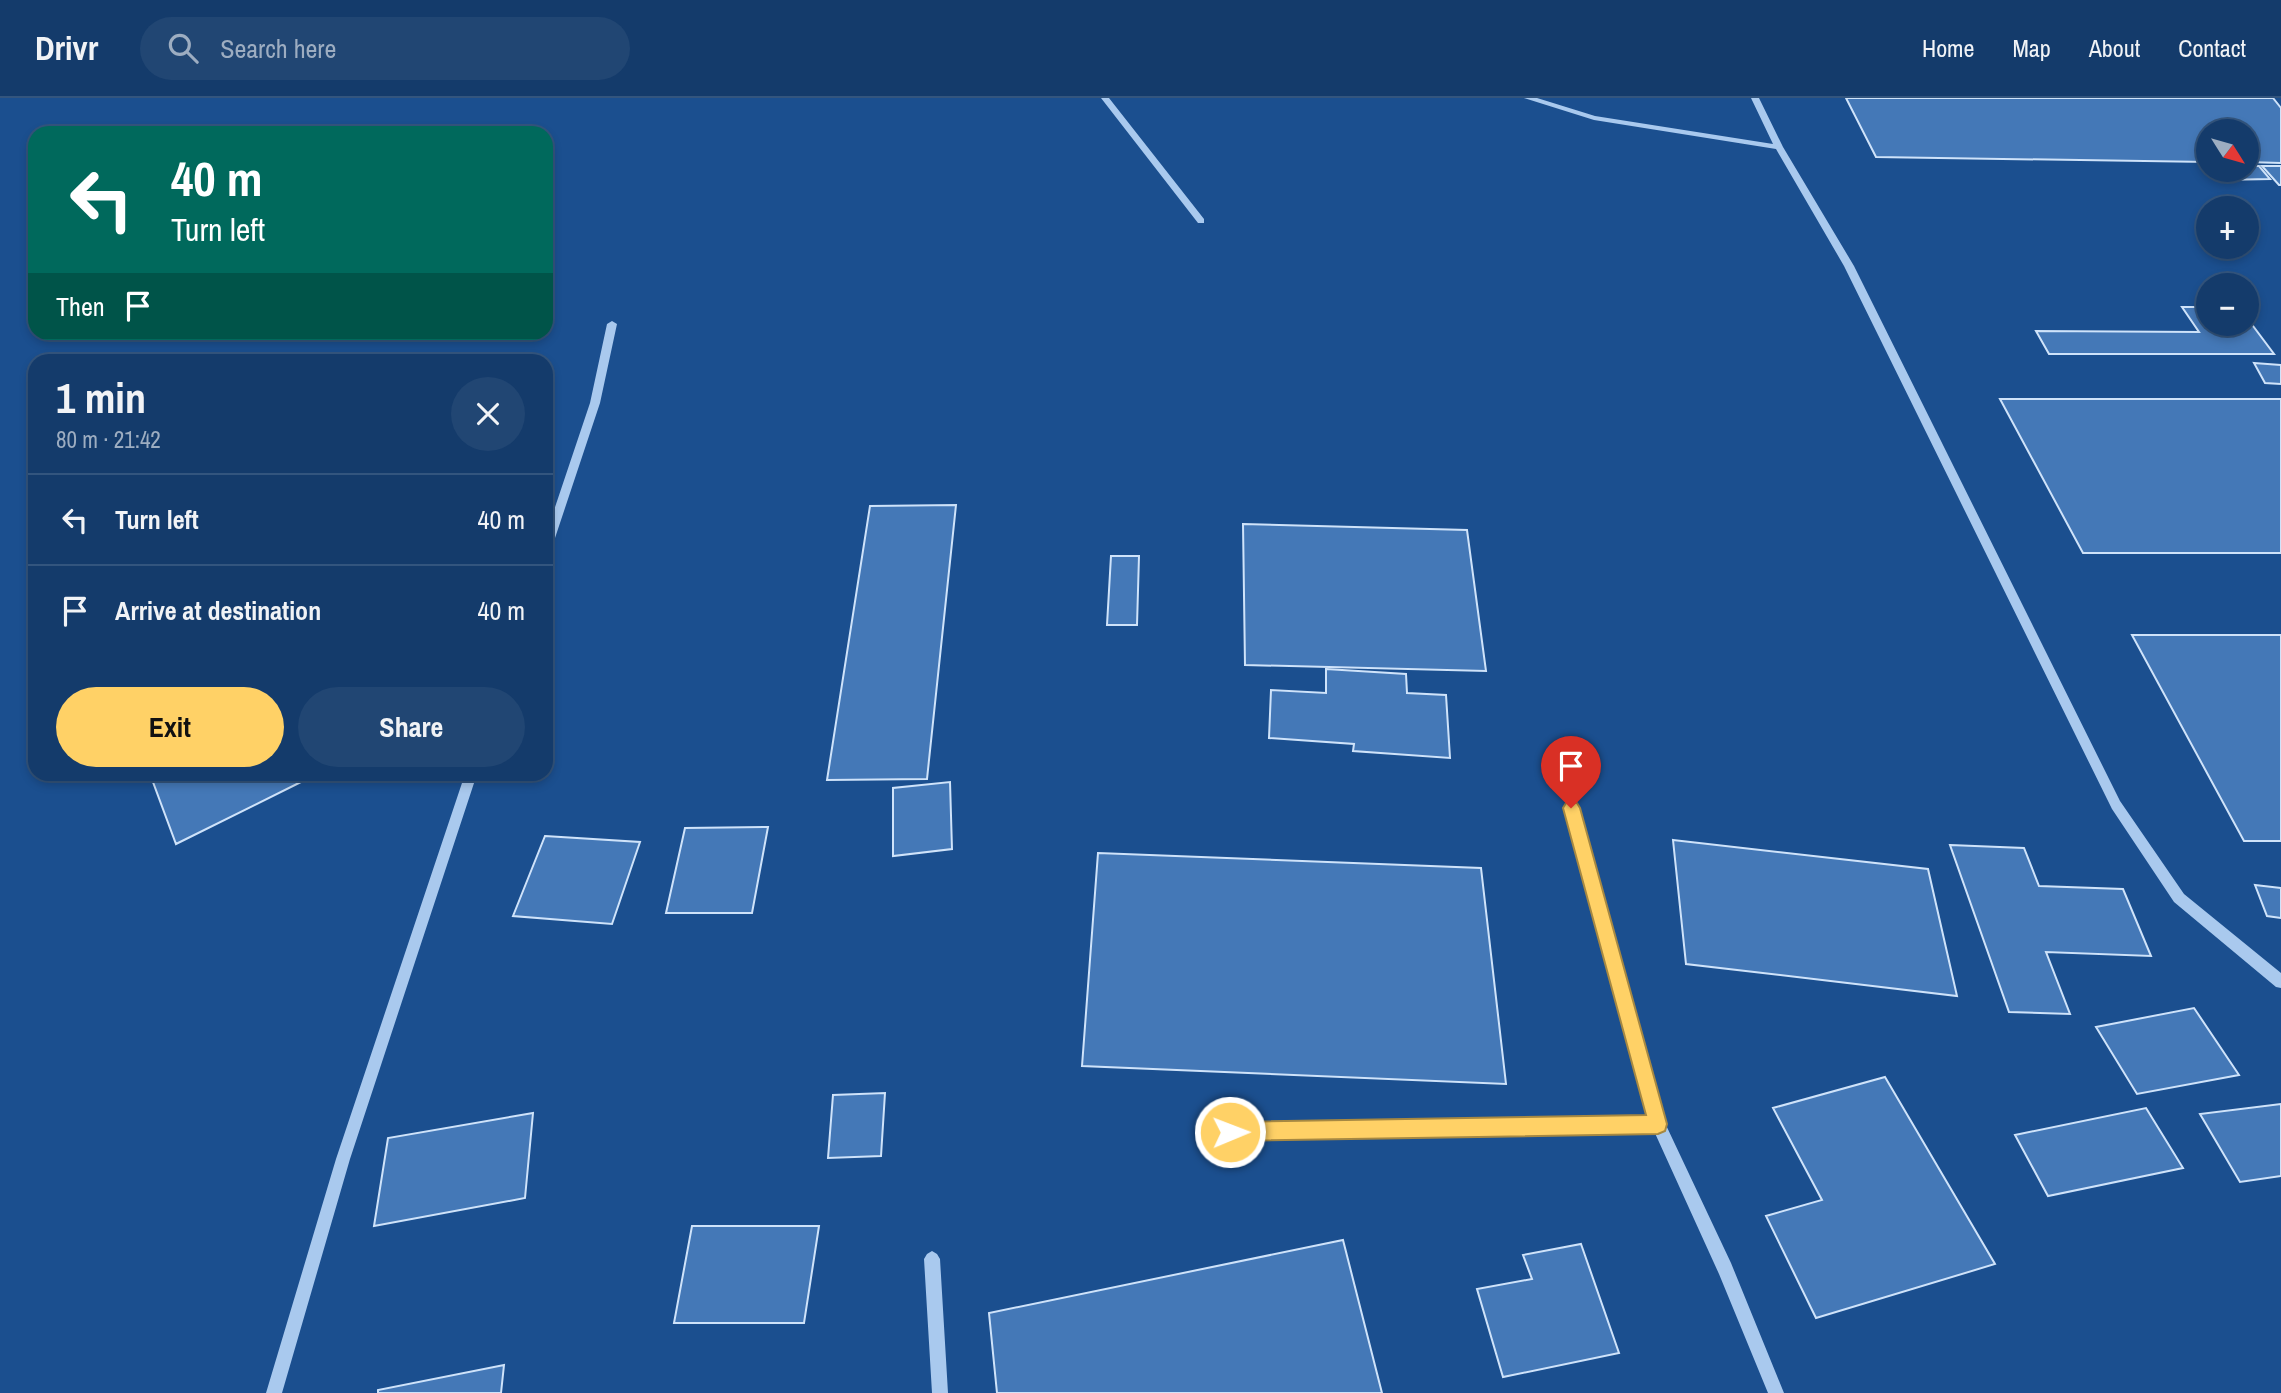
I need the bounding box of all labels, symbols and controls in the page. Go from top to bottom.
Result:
search box [140,17,630,80]
text: Drivr [35,26,98,70]
icon: search [164,29,202,67]
text: Search here [220,31,336,66]
text: Home [1922,32,1974,64]
text: Map [2012,32,2051,64]
text: About [2089,32,2140,64]
text: Contact [2178,32,2246,64]
north arrow [2196,119,2259,182]
map controls [2196,119,2259,336]
text: 40 m [171,145,263,211]
icon: left [56,154,147,245]
button: + [2196,196,2259,259]
text: Turn left [171,208,265,251]
button: − [2196,273,2259,336]
icon: arrive [119,287,157,325]
text: Then [56,289,105,324]
text: 1 min [56,370,146,426]
button: close [451,377,525,451]
text: 80 m · 21:42 [56,424,161,455]
icon: left [56,501,94,539]
text: Turn left [115,502,199,537]
text: 40 m [478,502,525,537]
icon: arrive [56,592,94,630]
text: Arrive at destination [115,593,321,628]
text: 40 m [478,593,525,628]
button: Exit [56,687,284,767]
button: Share [298,687,525,767]
pin [1541,736,1601,808]
icon: arrive [1552,747,1590,785]
position arrow [1193,1095,1267,1169]

